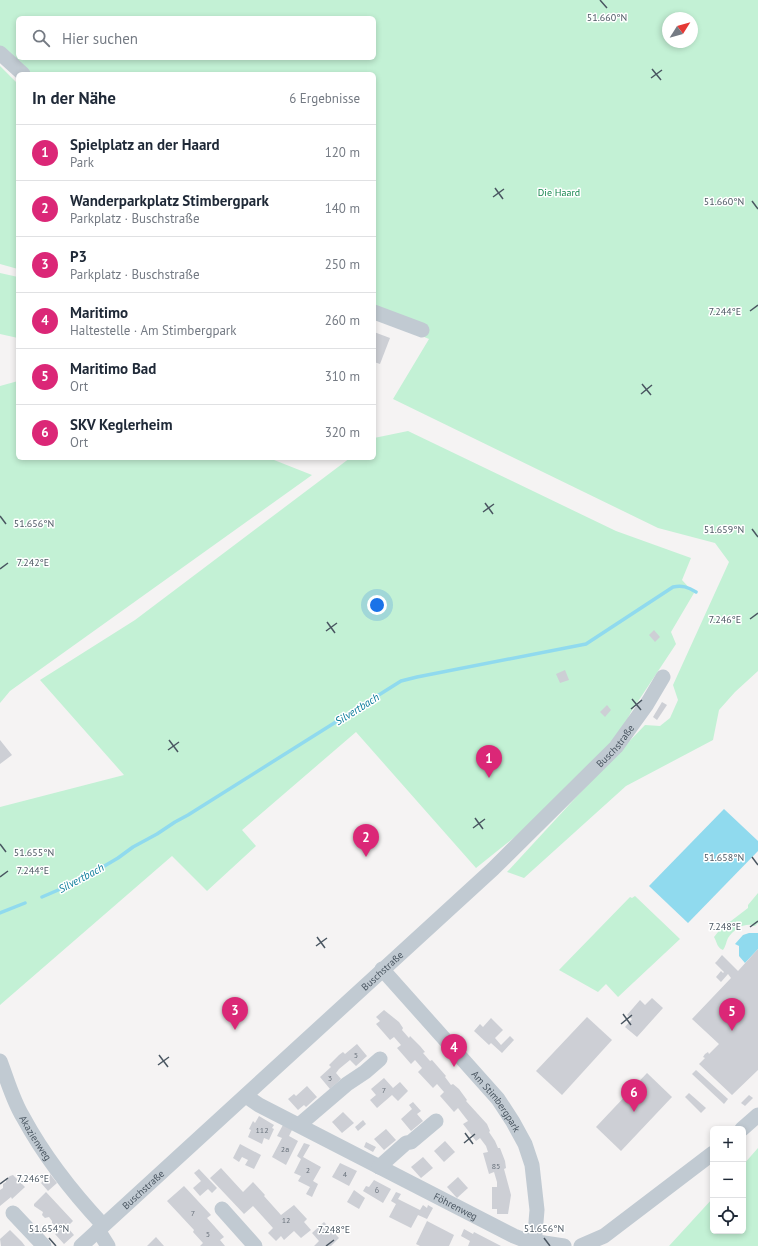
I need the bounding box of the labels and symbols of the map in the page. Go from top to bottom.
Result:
text: 51.660°N [587,11,627,24]
north arrow [662,12,698,48]
park label: Die Haard [538,186,580,199]
text: 51.660°N [704,195,744,208]
text: 7.244°E [709,305,741,318]
text: 51.656°N [14,517,54,530]
text: 51.659°N [704,523,744,536]
text: 7.242°E [17,556,49,569]
your location [367,595,387,615]
text: 7.246°E [709,613,741,626]
water label: Silvertbach [332,690,382,728]
street label: Buschstraße [593,722,637,770]
pin: 1 [476,745,502,778]
pin: 2 [353,824,379,857]
text: 51.655°N [14,846,54,859]
text: 51.658°N [704,851,744,864]
water label: Silvertbach [56,860,106,896]
text: 7.244°E [17,864,49,877]
text: 7.248°E [709,920,741,933]
street label: Buschstraße [358,948,406,993]
pin: 3 [222,997,248,1030]
pin: 5 [719,998,745,1031]
pin: 4 [441,1034,467,1067]
house number: 5 [354,1050,358,1060]
street label: Am Stimbergpark [469,1068,524,1134]
house number: 3 [328,1073,332,1083]
pin: 6 [621,1079,647,1112]
house number: 7 [382,1085,386,1095]
street label: Akazienweg [17,1113,55,1163]
house number: 112 [255,1125,269,1135]
house number: 2a [281,1144,289,1154]
house number: 85 [492,1161,500,1171]
house number: 2 [306,1165,310,1175]
street label: Buschstraße [119,1167,167,1212]
house number: 4 [343,1169,348,1179]
text: 7.246°E [17,1172,49,1185]
house number: 6 [375,1185,379,1195]
street label: Föhrenweg [432,1189,480,1223]
house number: 7 [191,1208,195,1218]
house number: 12 [282,1215,290,1225]
text: 51.654°N [29,1222,69,1235]
text: 51.656°N [524,1222,564,1235]
text: 7.248°E [318,1223,350,1236]
house number: 5 [206,1229,210,1239]

